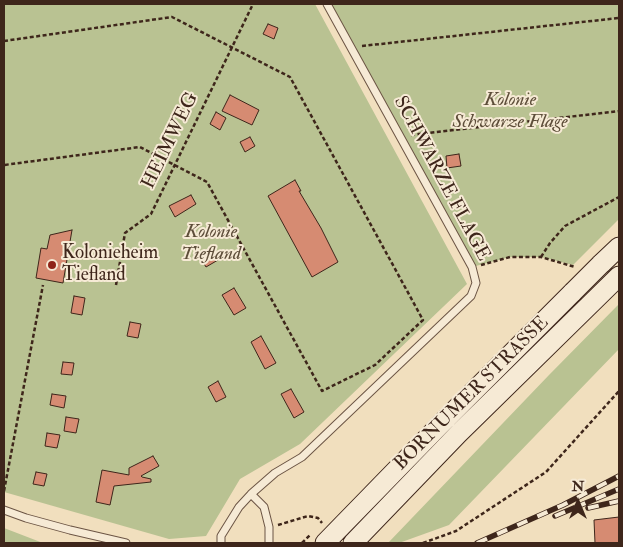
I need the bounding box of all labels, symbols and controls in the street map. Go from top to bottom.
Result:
street label: HEIMWEG [138,89,204,193]
park label: Kolonie Schwarze Flage [452,90,568,134]
street label: SCHWARZE FLAGE [388,93,494,265]
park label: Kolonie Tiefland [181,222,241,266]
place label: Kolonieheim Tiefland [62,243,158,287]
marker: Kolonieheim Tiefland [46,259,58,271]
street label: BORNUMER STRASSE [390,312,554,476]
north arrow [553,477,603,527]
text: N [572,478,584,495]

